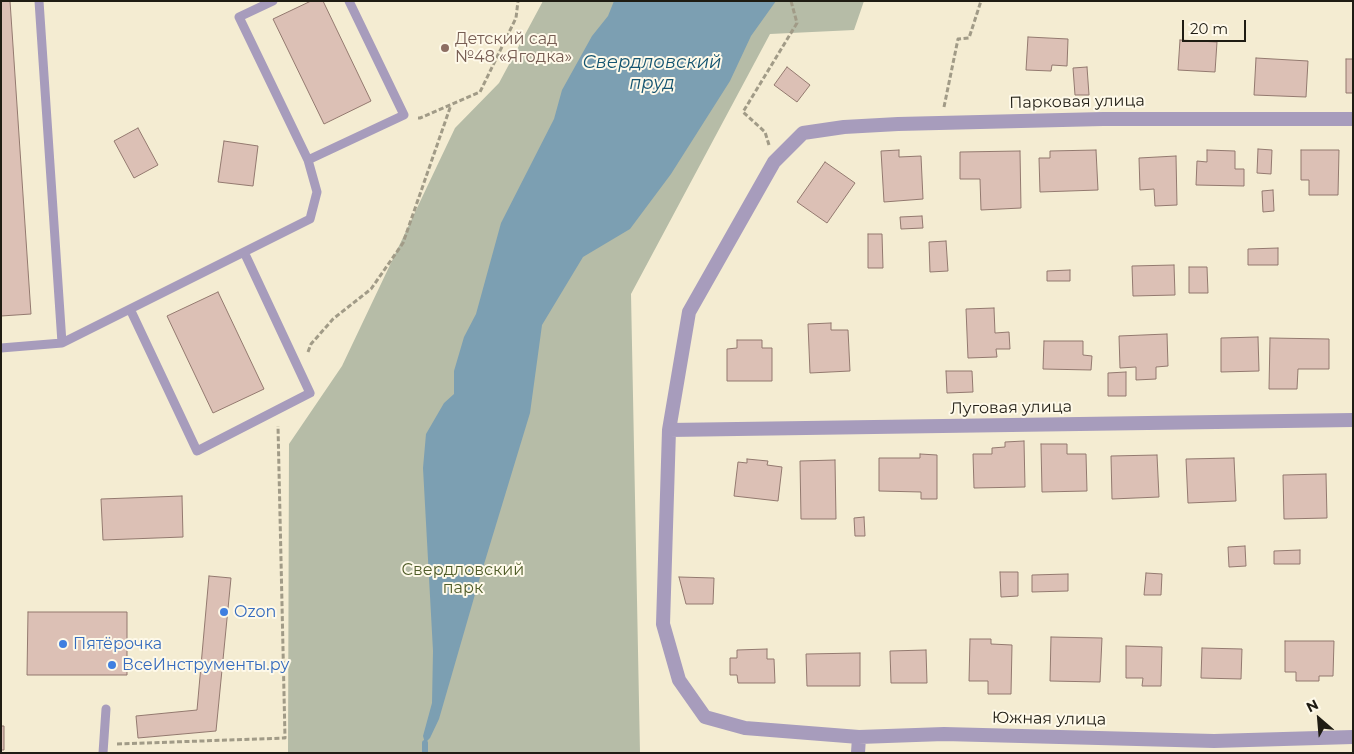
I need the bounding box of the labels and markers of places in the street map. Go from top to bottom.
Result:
place label: Детский сад №48 «Ягодка» [455,29,572,67]
marker: Детский сад №48 «Ягодка» [439,42,451,54]
place label: Ozon [234,602,276,622]
marker: Ozon [218,606,230,618]
place label: Пятёрочка [73,634,162,654]
marker: Пятёрочка [57,638,69,650]
place label: ВсеИнструменты.ру [122,655,289,675]
marker: ВсеИнструменты.ру [106,659,118,671]

